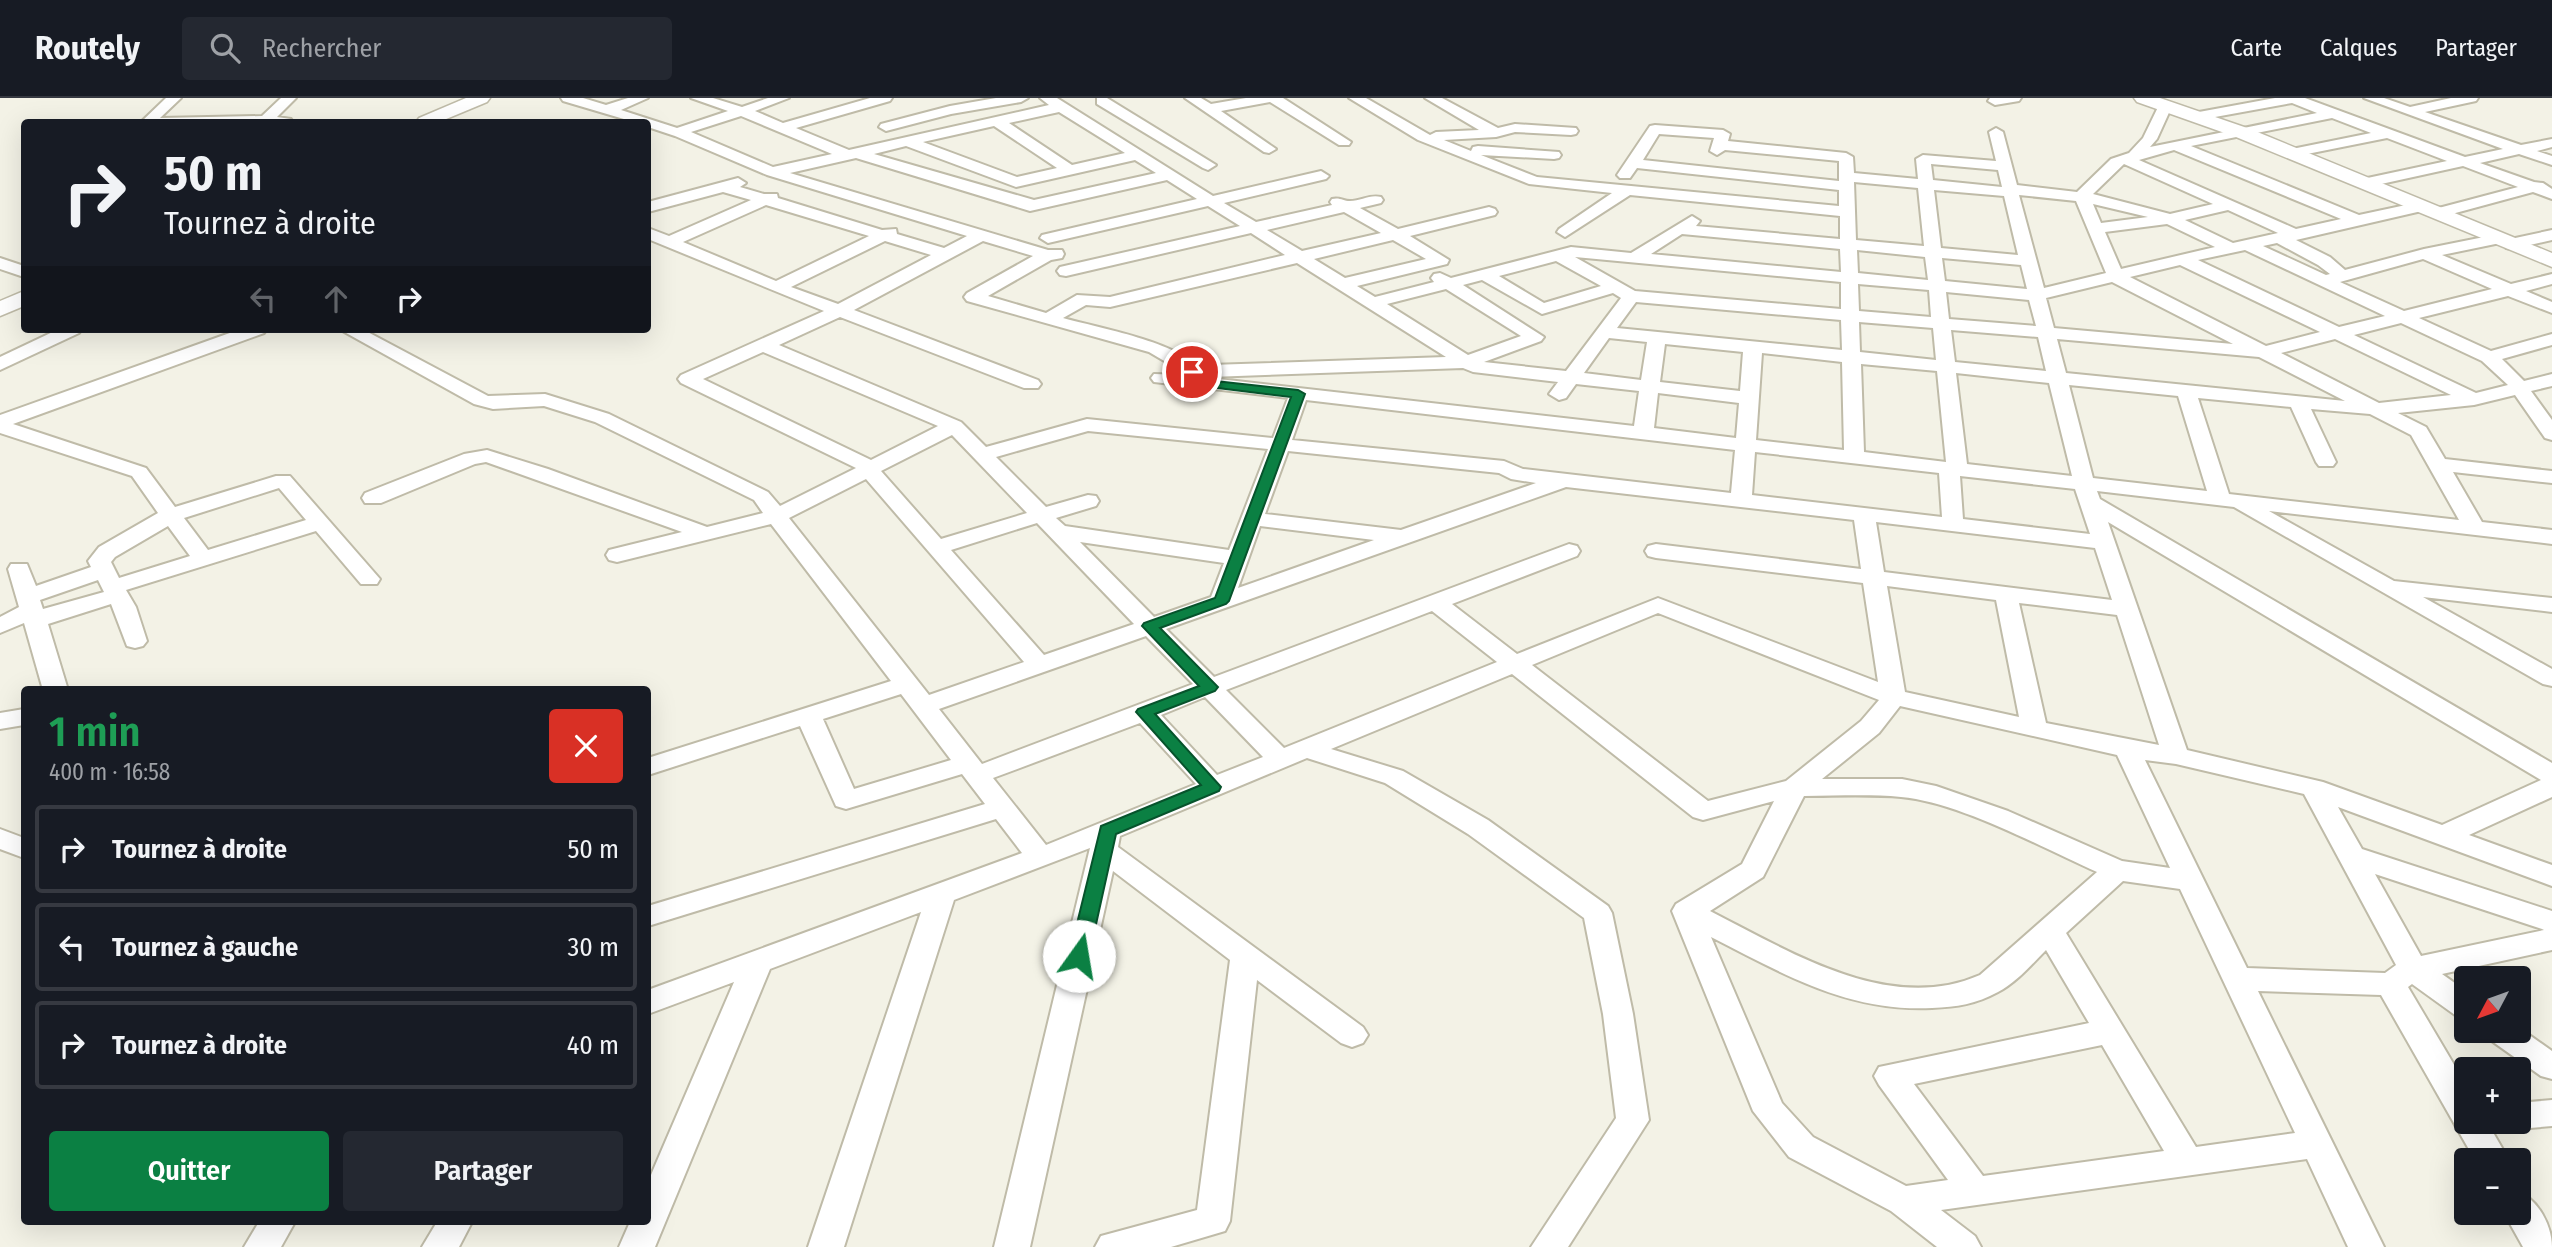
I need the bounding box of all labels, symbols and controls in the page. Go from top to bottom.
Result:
search box [182,17,672,80]
text: Routely [35,28,140,68]
icon: search [206,29,244,67]
text: Rechercher [262,33,381,64]
text: Carte [2231,34,2282,62]
text: Calques [2320,34,2397,62]
text: Partager [2435,34,2517,62]
text: 50 m [164,144,262,203]
icon: right [49,147,140,238]
text: Tournez à droite [164,204,376,242]
icon: left [244,280,282,318]
icon: ahead [317,280,355,318]
icon: right [390,280,428,318]
pin [1162,342,1222,402]
icon: arrive [1173,353,1211,391]
text: 1 min [49,707,140,757]
button: close [549,709,623,783]
text: 400 m · 16:58 [49,758,170,786]
icon: right [53,830,91,868]
text: Tournez à droite [112,834,287,865]
text: 50 m [567,834,619,865]
position arrow [1042,919,1116,993]
icon: left [53,928,91,966]
text: Tournez à gauche [112,932,298,963]
text: 30 m [568,932,619,963]
north arrow [2454,966,2530,1043]
map controls [2454,966,2531,1225]
icon: right [53,1026,91,1064]
text: Tournez à droite [112,1030,287,1061]
text: 40 m [567,1030,619,1061]
button: + [2454,1057,2531,1134]
button: Quitter [49,1131,329,1211]
button: Partager [343,1131,623,1211]
button: − [2454,1148,2531,1225]

